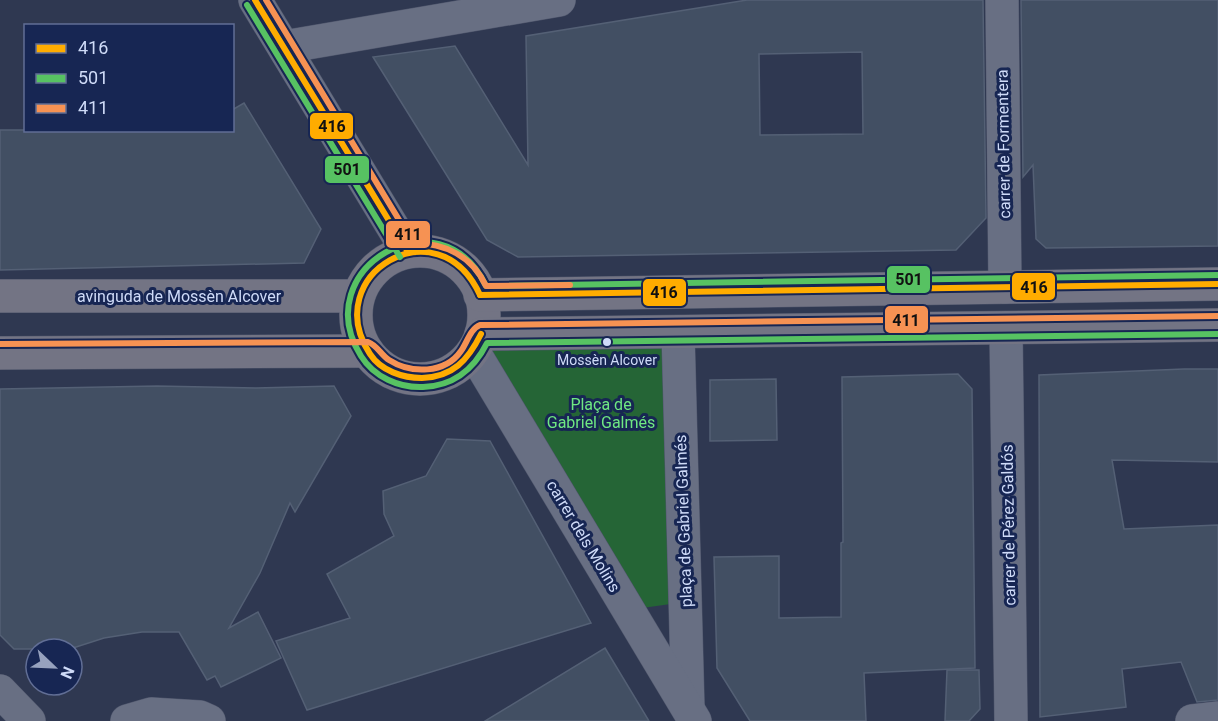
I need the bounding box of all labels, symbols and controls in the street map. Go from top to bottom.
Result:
legend [24,24,234,132]
text: 416 [78,37,108,58]
text: 501 [78,67,108,88]
street label: carrer de Formentera [993,69,1014,219]
text: 411 [78,97,108,118]
line badge: 416 [309,112,354,140]
text: 416 [318,117,346,136]
line badge: 501 [324,155,370,184]
text: 501 [333,160,361,179]
line badge: 411 [385,220,431,249]
text: 411 [394,225,422,244]
line badge: 501 [886,265,931,294]
text: 501 [895,270,923,289]
line badge: 416 [1011,272,1056,301]
line badge: 416 [642,278,687,307]
text: 416 [1020,278,1048,297]
text: 416 [650,283,678,302]
street label: avinguda de Mossèn Alcover [77,287,282,306]
line badge: 411 [884,305,929,334]
text: 411 [892,311,920,330]
marker: Mossèn Alcover [601,336,613,348]
place label: Mossèn Alcover [557,352,657,368]
park label: Plaça de Gabriel Galmés [547,395,655,432]
street label: plaça de Gabriel Galmés [671,434,696,608]
street label: carrer de Pérez Galdós [998,444,1019,606]
street label: carrer dels Molins [543,477,624,596]
north arrow [24,637,84,697]
text: N [56,664,78,682]

